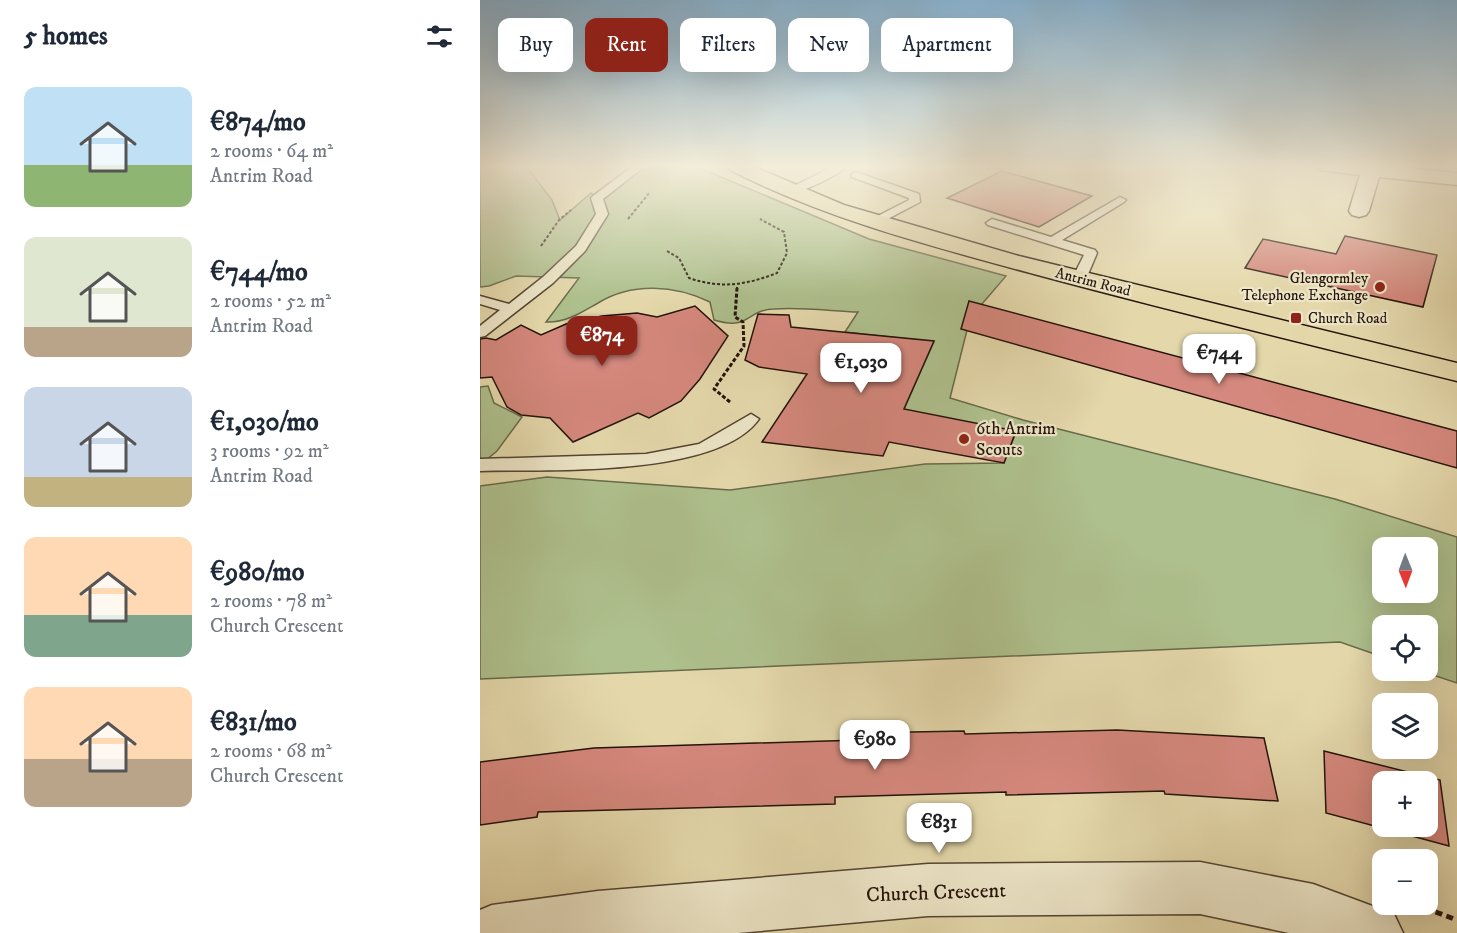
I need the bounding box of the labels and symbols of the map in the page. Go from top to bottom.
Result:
street label: Antrim Road [1053,263,1133,301]
place label: Glengormley Telephone Exchange [1242,269,1369,305]
marker: Glengormley Telephone Exchange [1373,280,1387,294]
place label: Church Road [1308,309,1388,328]
marker: Church Road [1289,311,1303,325]
pin: €874 [566,316,638,367]
pin: €744 [1183,334,1255,385]
pin: €1,030 [812,343,910,394]
place label: 6th Antrim Scouts [976,418,1056,461]
marker: 6th Antrim Scouts [957,432,971,446]
north arrow [1372,537,1438,603]
pin: €980 [839,720,911,771]
pin: €831 [903,803,975,854]
street label: Church Crescent [866,878,1007,908]

